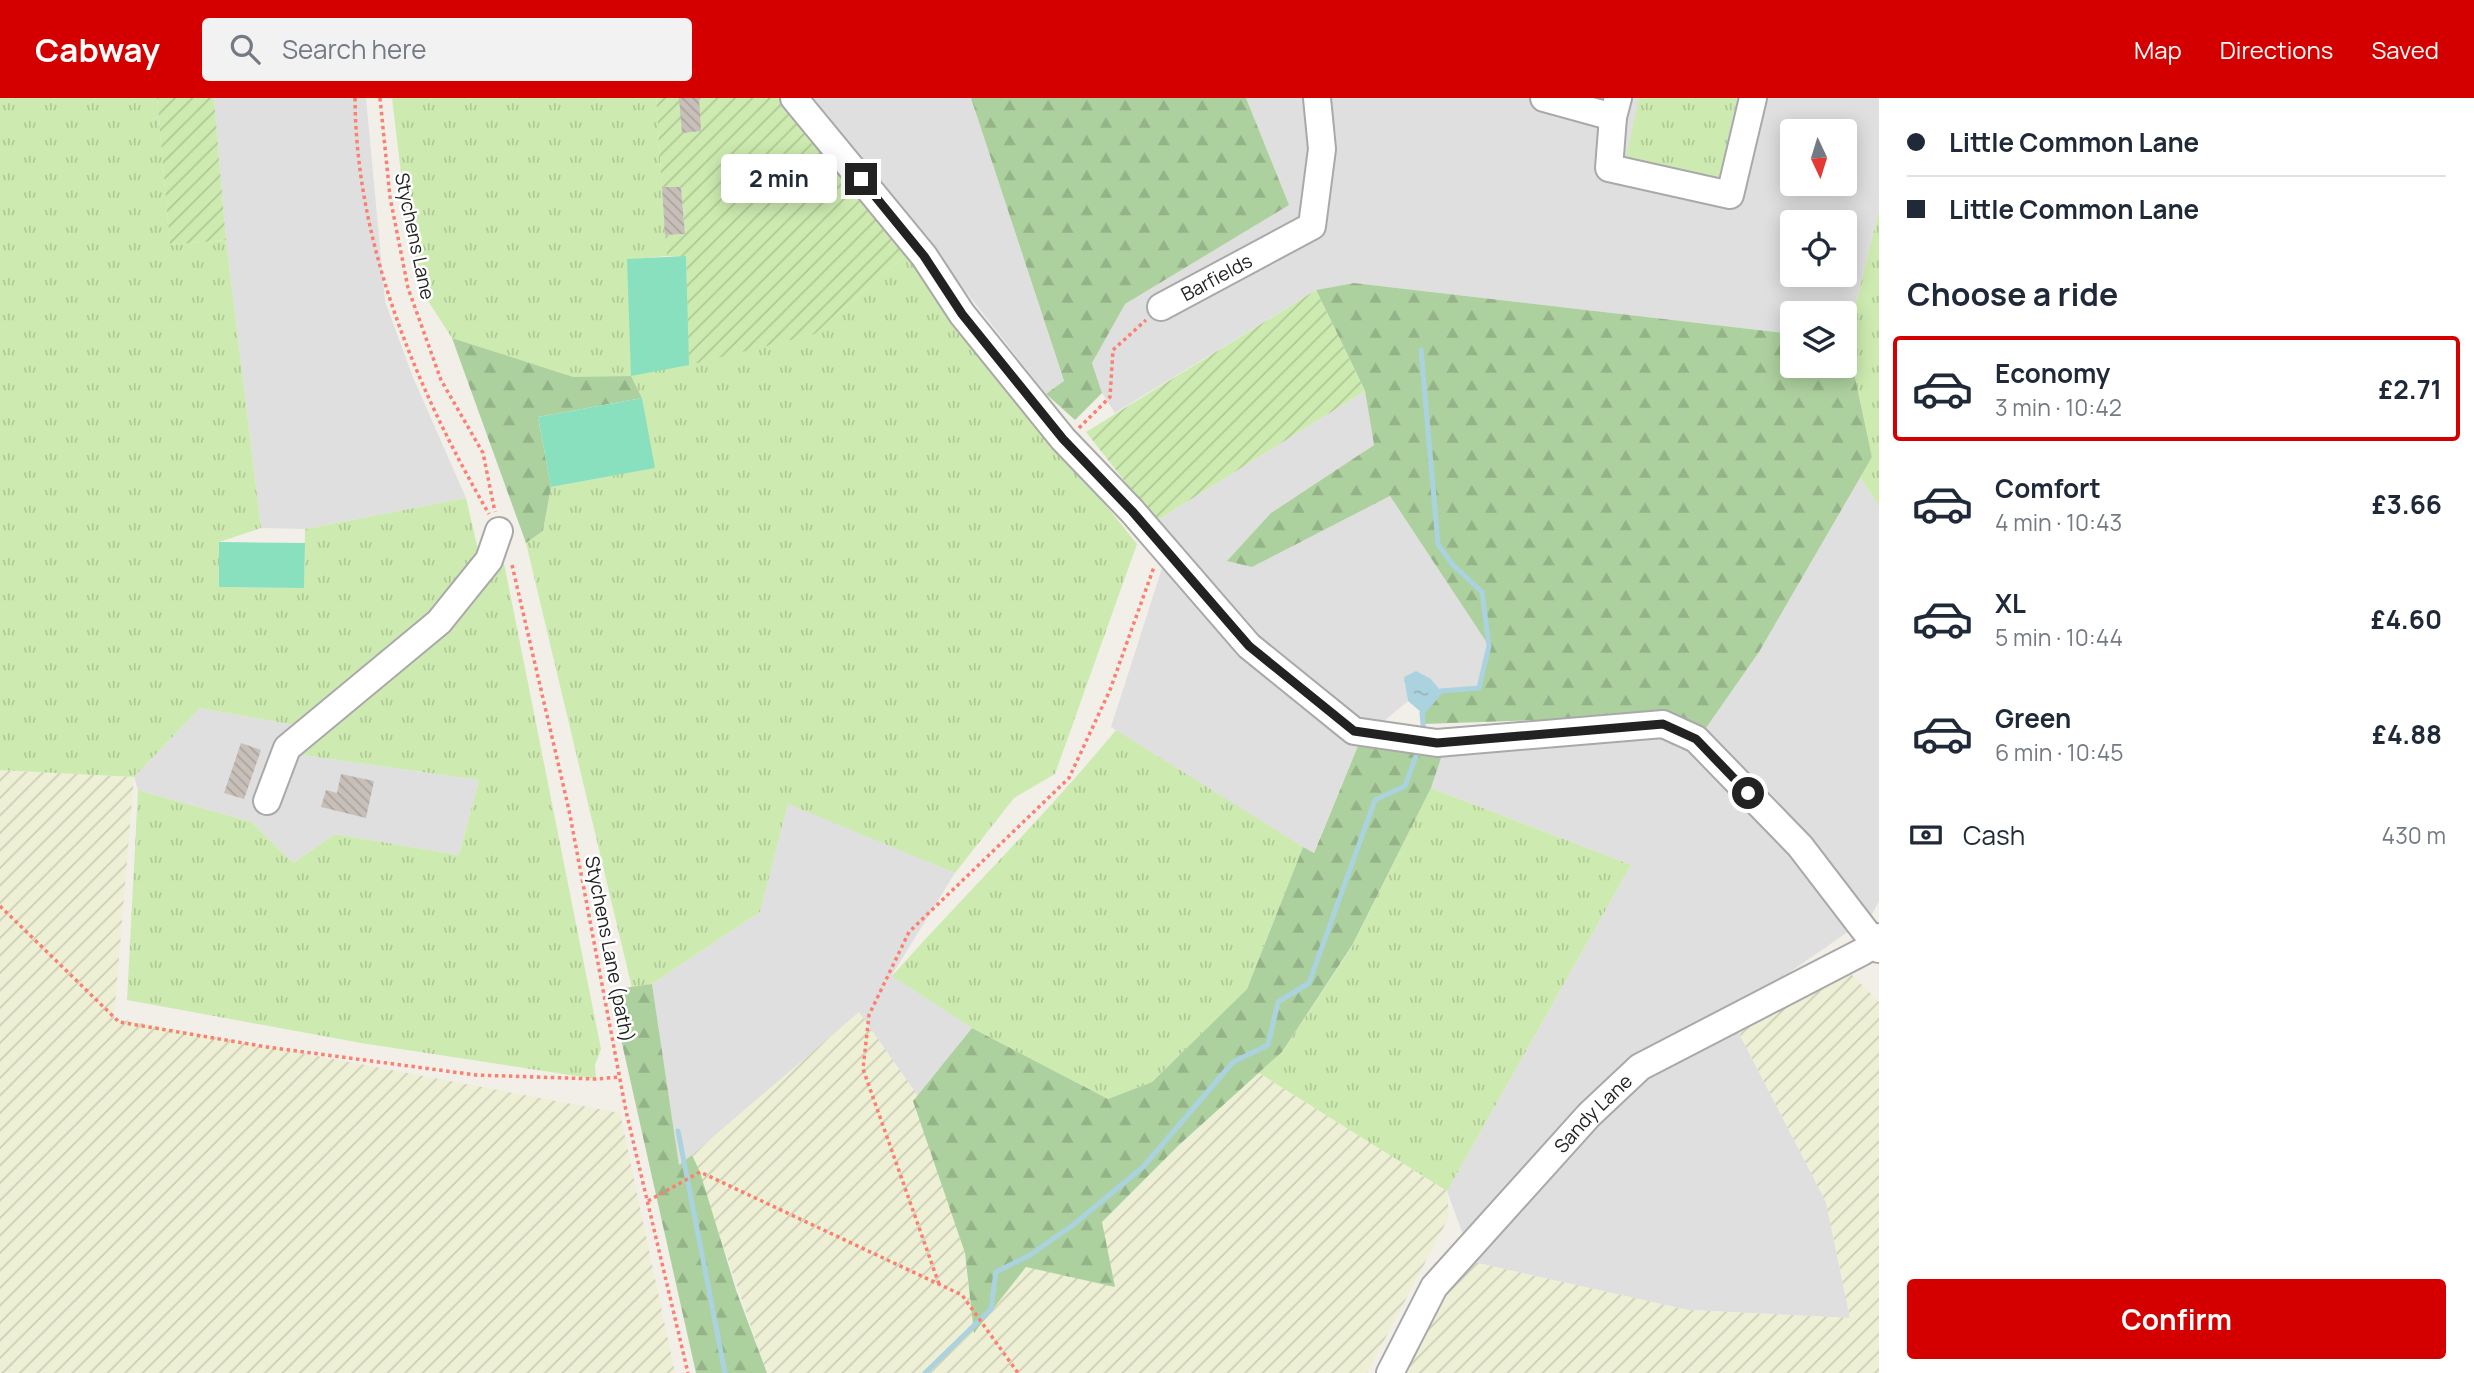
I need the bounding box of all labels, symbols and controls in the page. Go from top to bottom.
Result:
search box [202,18,692,81]
text: Cabway [35,27,160,72]
icon: search [226,30,264,68]
text: Search here [282,31,427,67]
text: Map [2134,33,2182,66]
text: Directions [2220,33,2333,66]
text: Saved [2371,33,2439,66]
north arrow [1780,119,1857,196]
map controls [1780,119,1857,378]
text: Little Common Lane [1949,124,2199,160]
callout: 2 min [721,154,836,204]
text: 2 min [749,162,809,194]
route end [845,163,877,195]
street label: Stychens Lane [389,170,441,302]
text: Little Common Lane [1949,191,2199,227]
button: locate [1780,210,1857,287]
street label: Barfields [1176,247,1257,307]
text: Choose a ride [1907,272,2118,316]
button: layers [1780,301,1857,378]
text: Economy [1995,355,2110,391]
icon: car [1911,357,1974,420]
text: £2.71 [2379,371,2442,407]
text: 3 min · 10:42 [1995,391,2122,423]
text: Comfort [1995,470,2101,506]
icon: car [1911,472,1974,535]
text: £3.66 [2372,486,2442,522]
text: 4 min · 10:43 [1995,506,2122,538]
text: XL [1995,585,2026,621]
icon: car [1911,587,1974,650]
text: £4.60 [2371,601,2442,637]
text: 5 min · 10:44 [1995,621,2123,653]
text: Green [1995,700,2071,736]
icon: car [1911,702,1974,765]
text: £4.88 [2372,716,2442,752]
text: 6 min · 10:45 [1995,736,2124,768]
route start [1732,777,1764,809]
icon: cash [1907,816,1945,854]
text: Cash [1963,817,2025,853]
text: 430 m [2382,819,2446,851]
street label: Stychens Lane (path) [579,854,641,1044]
street label: Sandy Lane [1548,1068,1638,1158]
button: Confirm [1907,1279,2446,1359]

